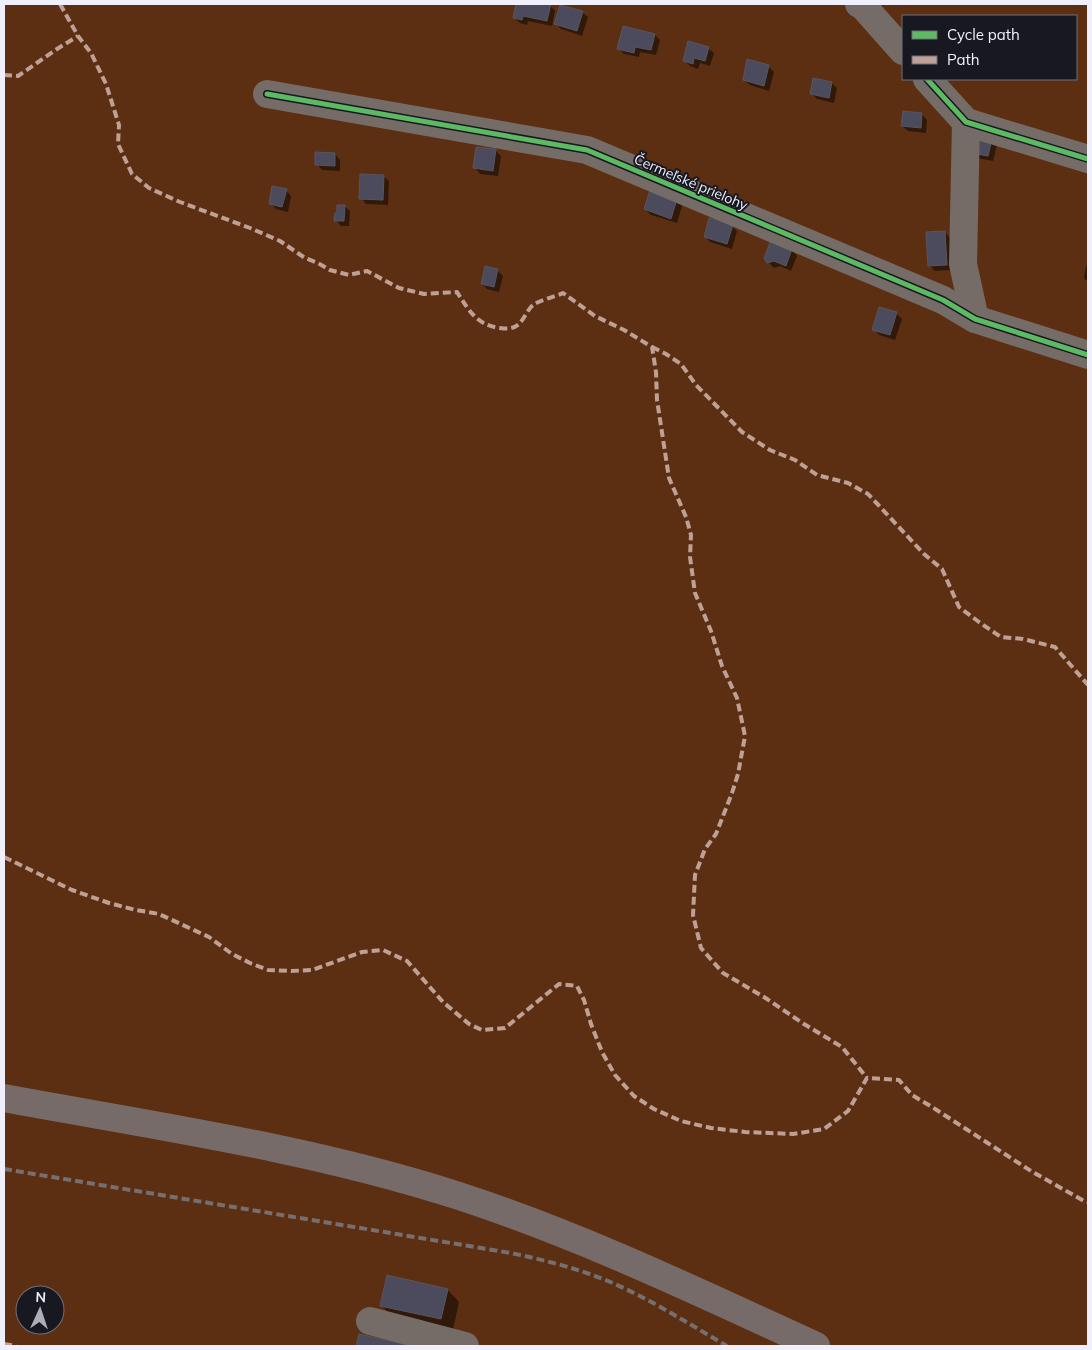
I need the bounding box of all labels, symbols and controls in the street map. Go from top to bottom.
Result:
legend [902,15,1077,80]
text: Cycle path [947,25,1020,44]
text: Path [947,50,979,69]
street label: Čermeľské prielohy [632,150,751,214]
north arrow [15,1285,65,1335]
text: N [35,1288,46,1306]

